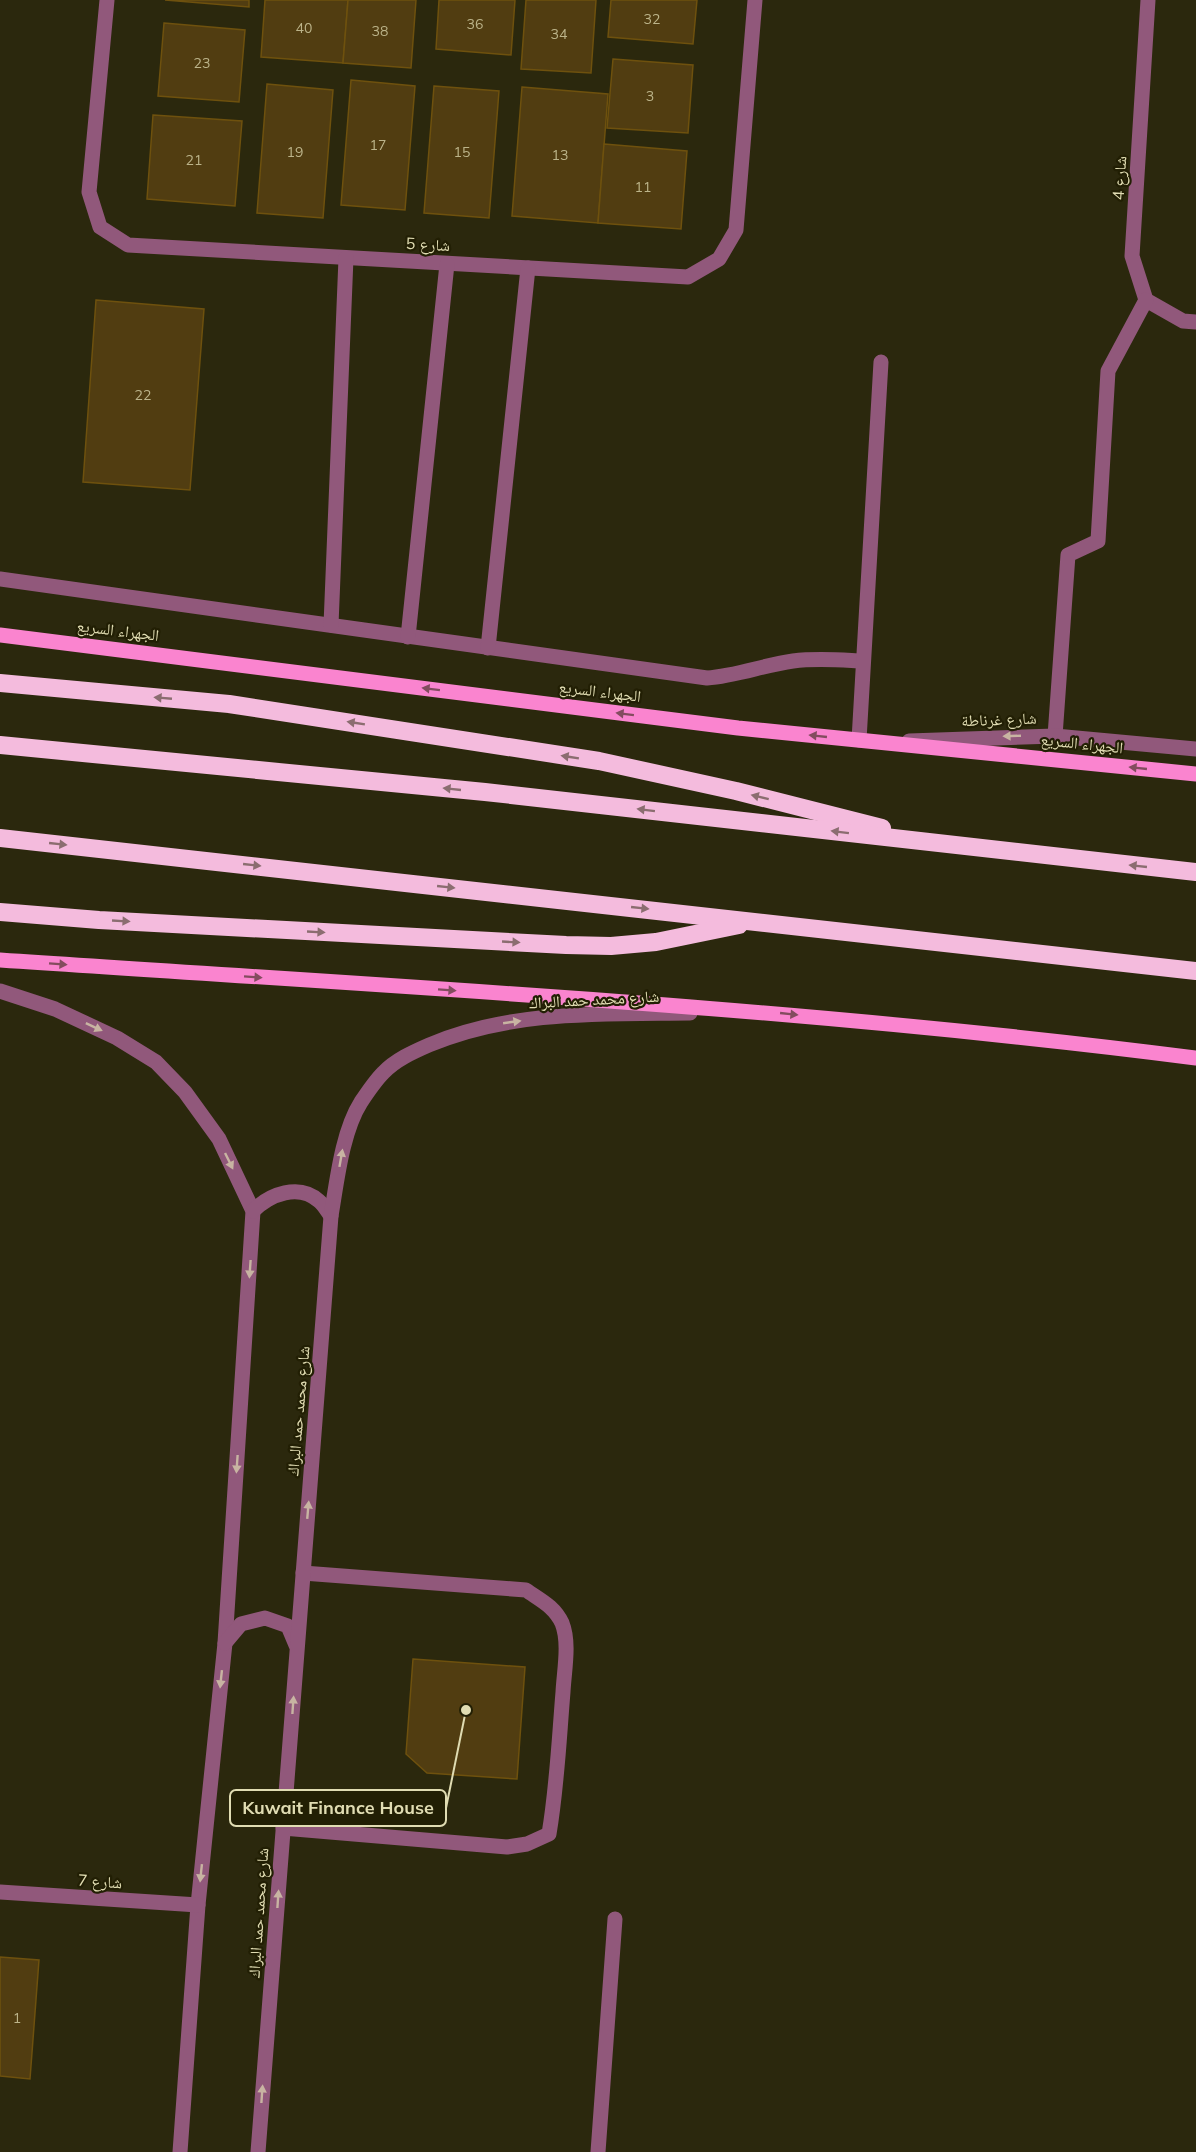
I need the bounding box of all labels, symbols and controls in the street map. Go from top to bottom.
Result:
house number: 32 [644,10,660,28]
house number: 36 [467,15,483,33]
house number: 40 [296,19,312,37]
house number: 38 [372,22,388,40]
house number: 34 [551,25,568,43]
house number: 23 [194,54,210,72]
house number: 3 [646,87,654,105]
house number: 17 [370,136,386,154]
house number: 19 [287,143,303,161]
house number: 15 [454,143,470,161]
house number: 13 [552,146,568,164]
house number: 21 [186,151,202,169]
street label: شارع 4 [1107,155,1132,201]
house number: 11 [635,178,651,196]
street label: شارع 5 [405,233,451,256]
house number: 22 [135,386,151,404]
street label: الجهراء السريع [76,615,160,646]
street label: الجهراء السريع [558,676,642,707]
one-way arrow [422,685,441,694]
one-way arrow [154,693,173,703]
street label: شارع غرناطة [961,708,1037,731]
one-way arrow [615,709,634,719]
one-way arrow [347,719,366,728]
street label: الجهراء السريع [1040,729,1124,758]
one-way arrow [809,731,828,741]
one-way arrow [1003,731,1022,741]
one-way arrow [560,752,579,761]
one-way arrow [1128,763,1147,773]
one-way arrow [443,784,462,794]
one-way arrow [751,792,770,802]
one-way arrow [636,805,655,815]
one-way arrow [830,828,849,837]
one-way arrow [49,839,68,849]
one-way arrow [243,860,262,870]
one-way arrow [1128,861,1147,871]
one-way arrow [436,882,455,891]
one-way arrow [630,904,649,913]
one-way arrow [112,916,131,925]
one-way arrow [306,927,325,936]
one-way arrow [501,938,520,947]
one-way arrow [49,959,68,969]
one-way arrow [243,972,262,982]
one-way arrow [438,986,457,995]
street label: شارع محمد حمد البراك [528,986,660,1013]
one-way arrow [779,1009,798,1019]
one-way arrow [502,1017,521,1026]
one-way arrow [85,1023,102,1032]
one-way arrow [337,1149,346,1168]
one-way arrow [225,1152,234,1169]
one-way arrow [245,1260,254,1279]
street label: شارع محمد حمد البراك [282,1345,315,1477]
one-way arrow [232,1454,241,1473]
one-way arrow [303,1501,313,1520]
one-way arrow [216,1670,226,1689]
one-way arrow [288,1695,297,1714]
callout: Kuwait Finance House [230,1790,446,1826]
text: Kuwait Finance House [242,1796,434,1819]
street label: شارع محمد حمد البراك [243,1847,274,1979]
one-way arrow [196,1864,206,1883]
street label: شارع 7 [77,1869,123,1894]
one-way arrow [273,1890,282,1909]
house number: 1 [13,2009,21,2027]
one-way arrow [258,2084,267,2103]

